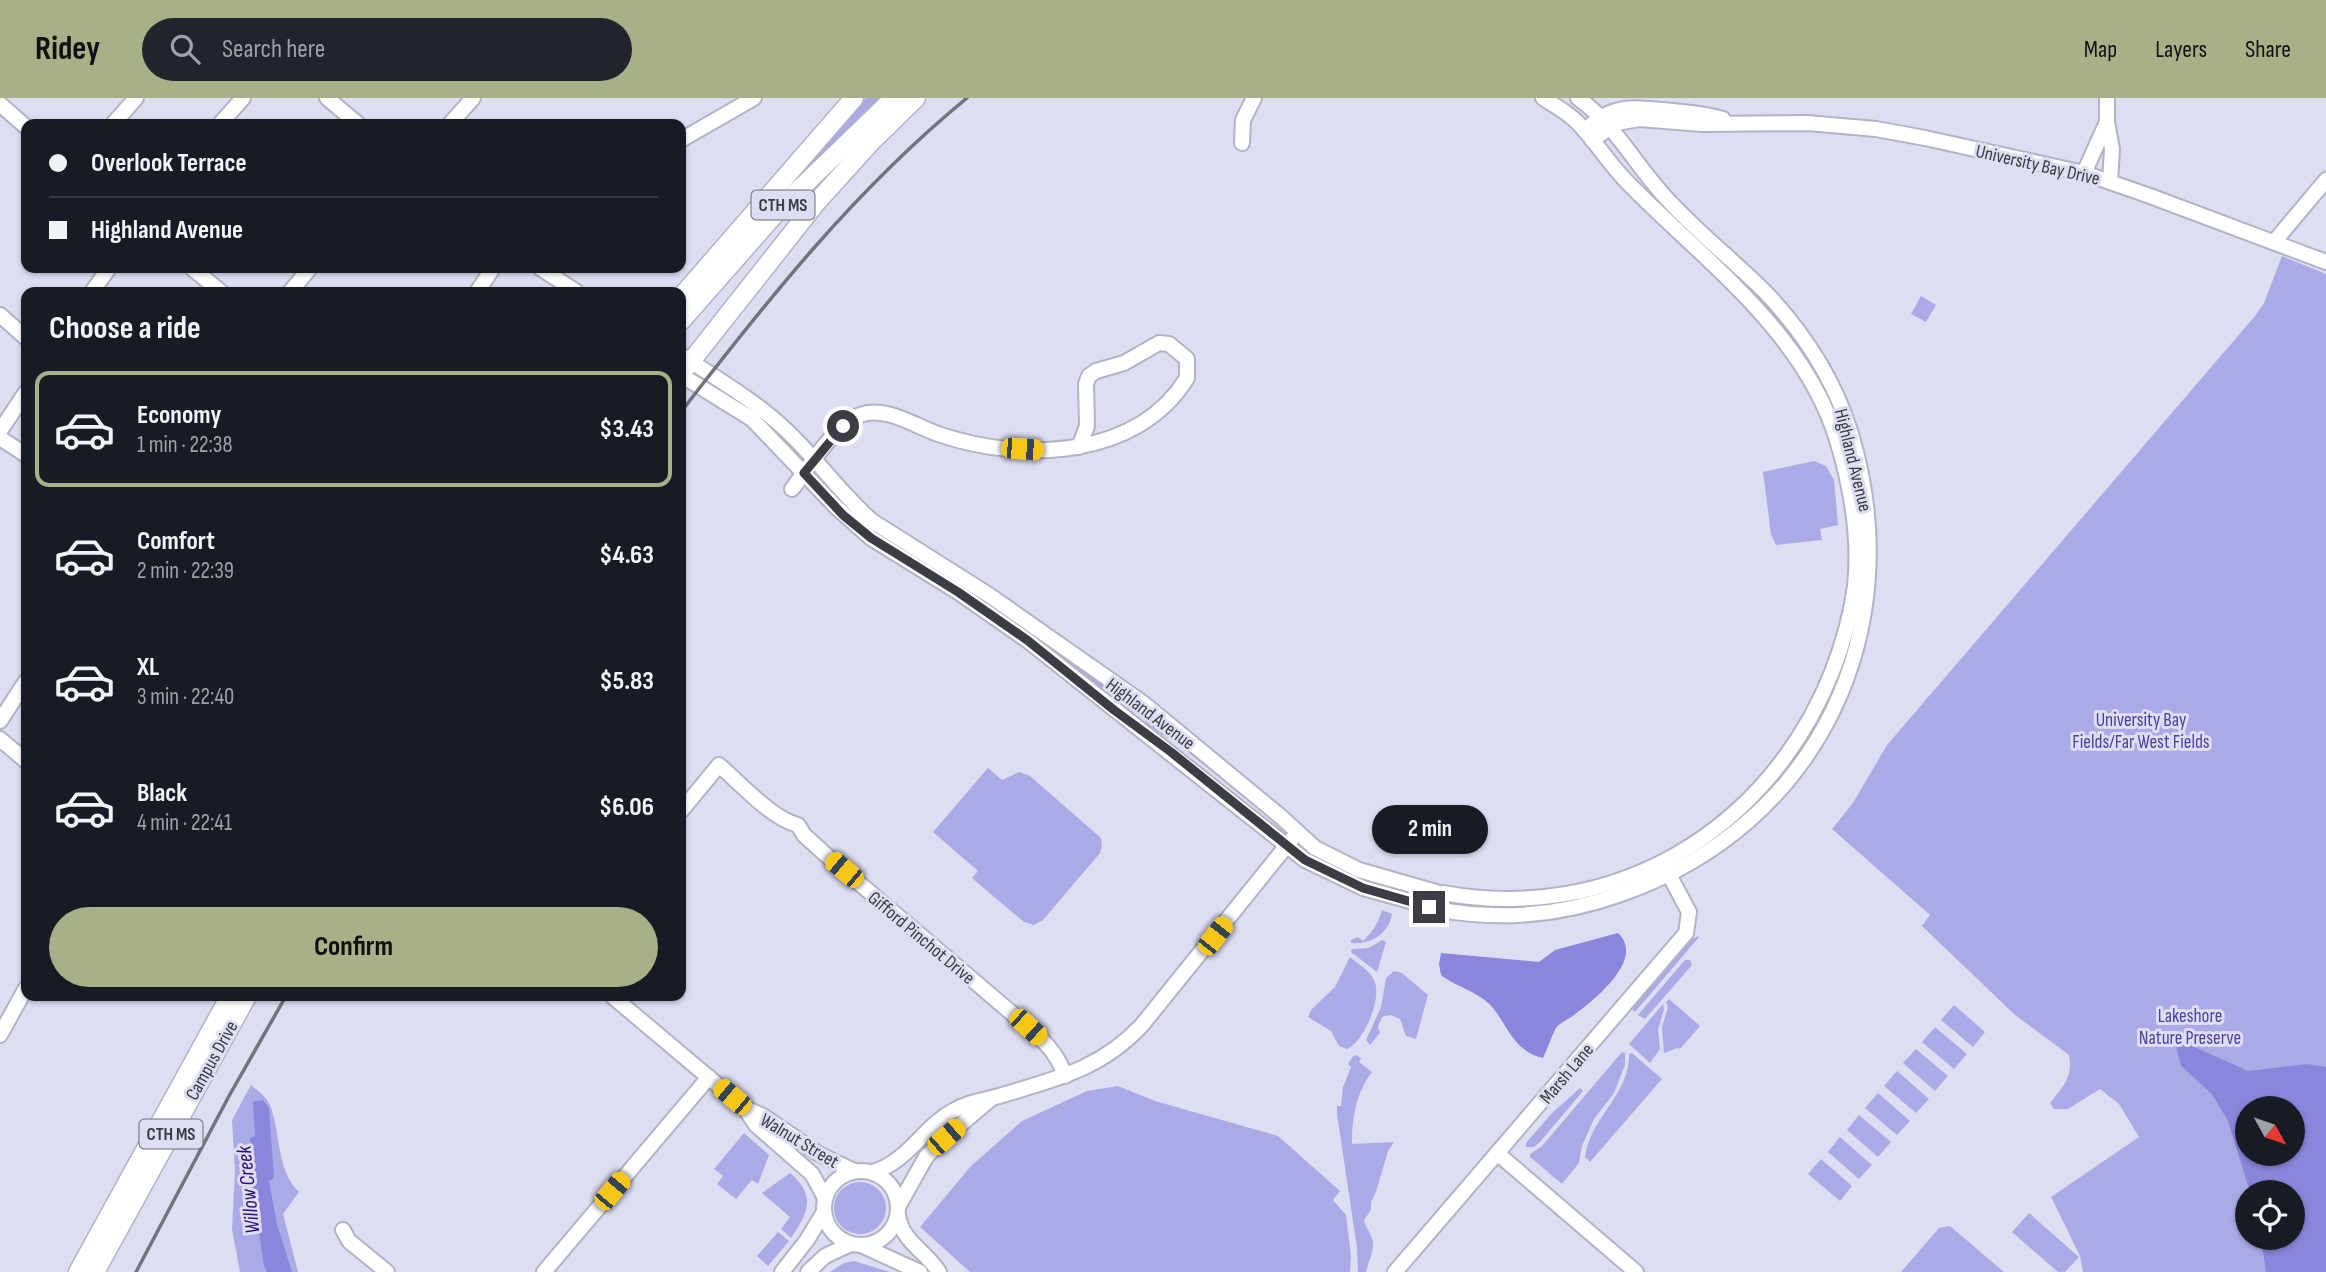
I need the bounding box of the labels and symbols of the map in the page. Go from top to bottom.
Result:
street label: University Bay Drive [1973,140,2102,191]
road number: CTH MS [752,190,814,220]
street label: Highland Avenue [1829,407,1876,514]
route start [827,410,859,442]
car [1001,437,1044,461]
street label: Highland Avenue [1101,673,1199,755]
park label: University Bay Fields/Far West Fields [2072,709,2210,754]
callout: 2 min [1371,806,1487,854]
car [822,848,867,892]
street label: Gifford Pinchot Drive [863,887,979,990]
route end [1413,891,1445,923]
car [1194,913,1237,959]
car [1006,1005,1051,1049]
park label: Lakeshore Nature Preserve [2139,1005,2241,1050]
street label: Campus Drive [181,1017,244,1104]
street label: Marsh Lane [1535,1039,1599,1109]
car [710,1075,755,1119]
north arrow [2235,1096,2305,1166]
street label: Walnut Street [756,1109,843,1174]
car [924,1115,969,1159]
road number: CTH MS [140,1119,202,1148]
water label: Willow Creek [231,1144,266,1235]
car [591,1168,634,1214]

